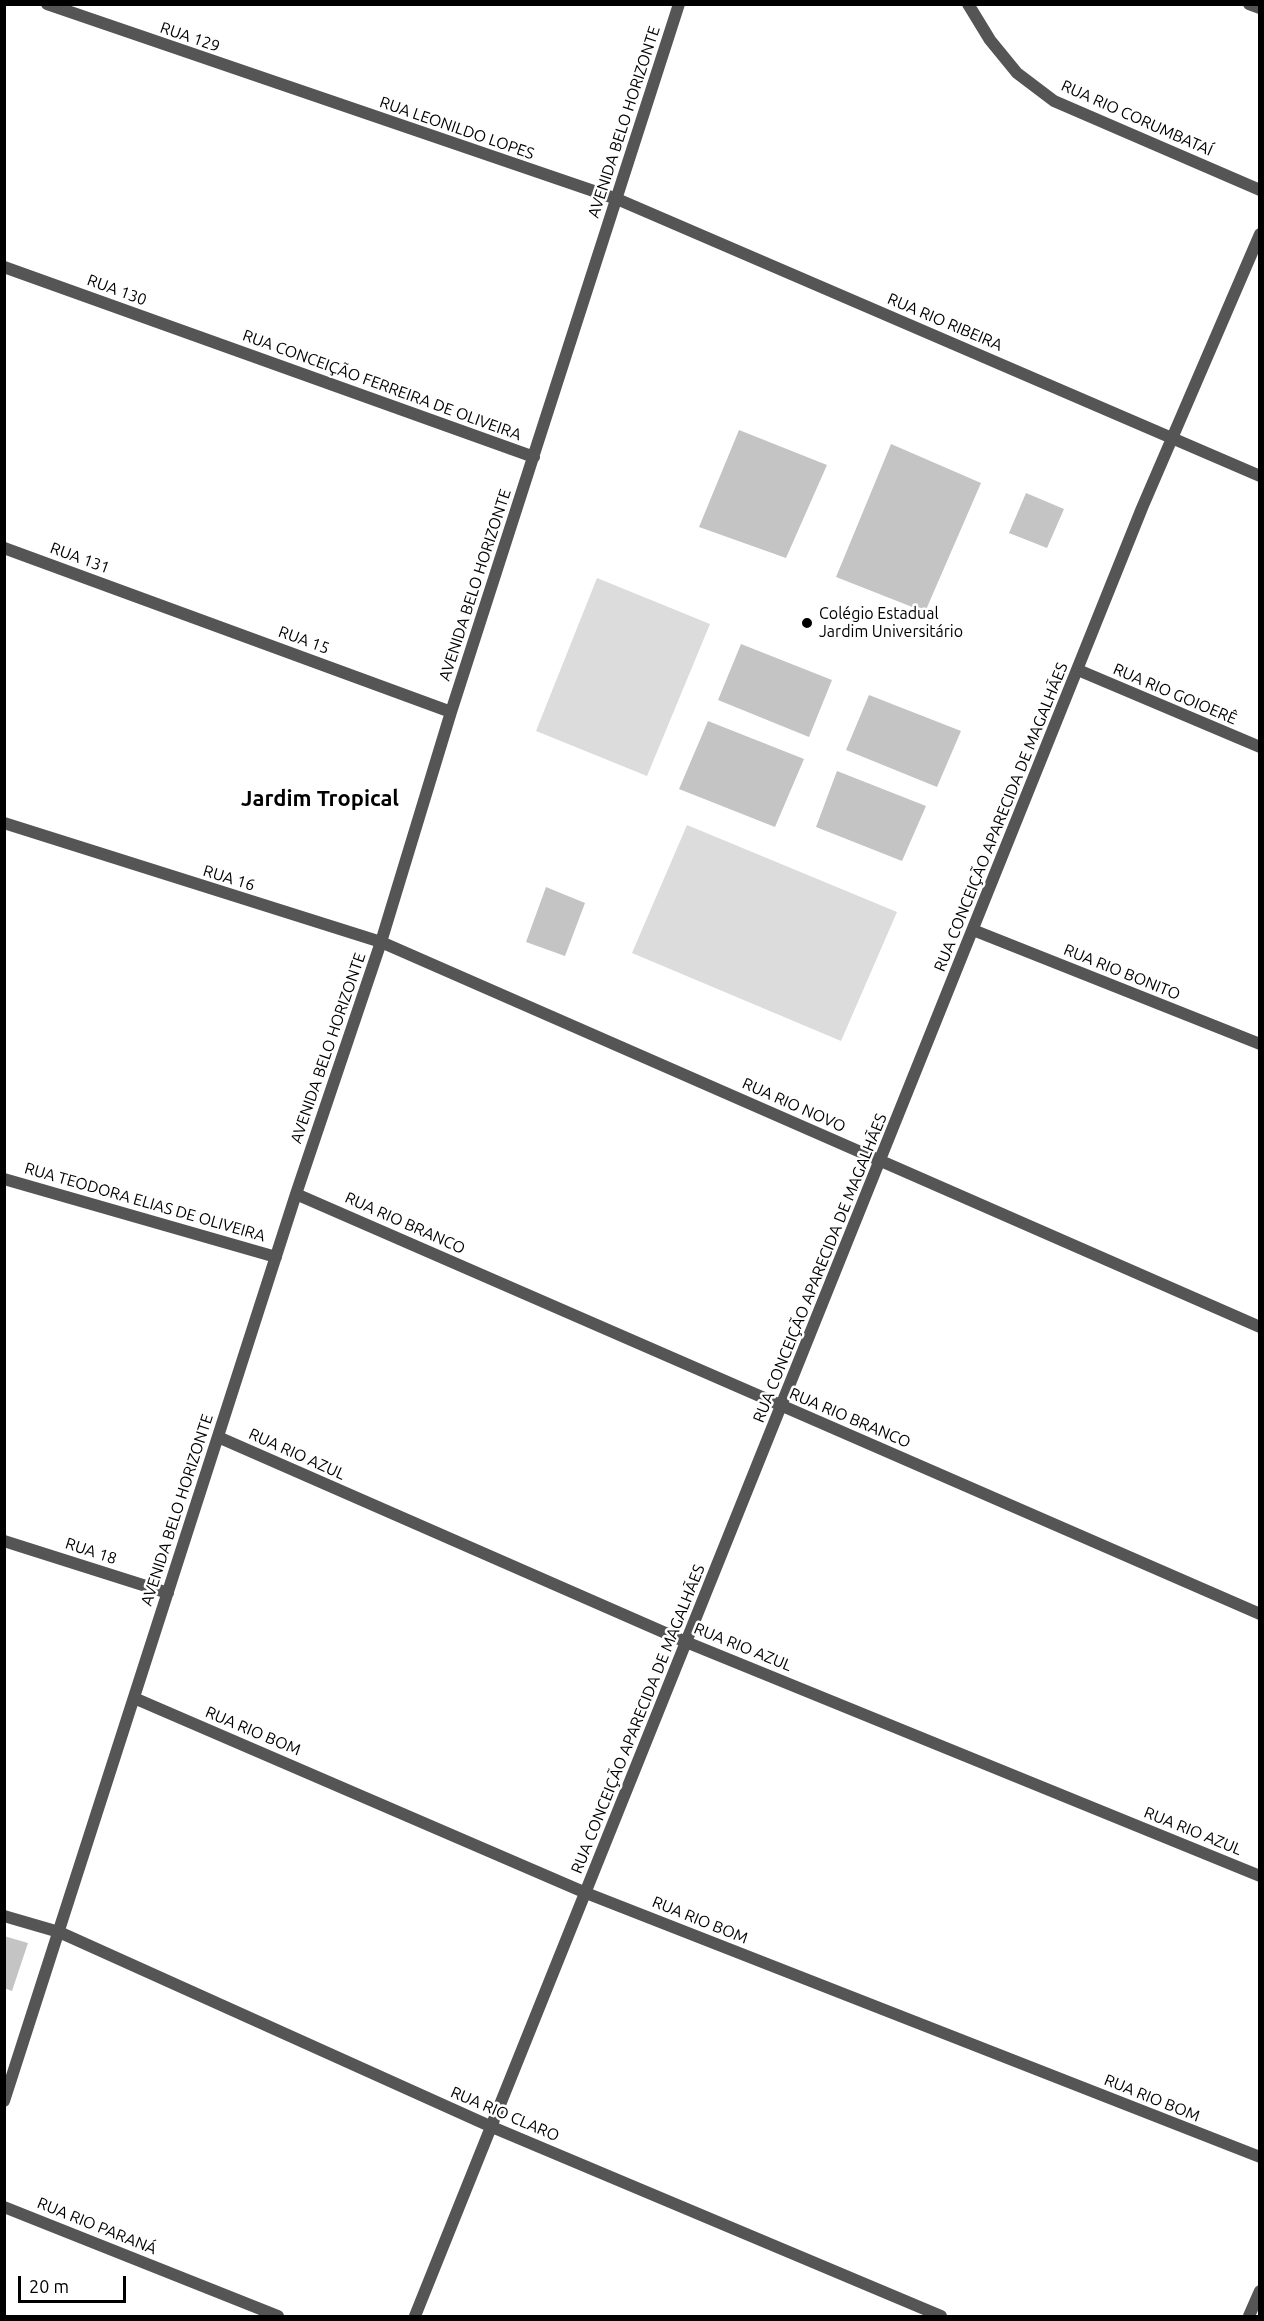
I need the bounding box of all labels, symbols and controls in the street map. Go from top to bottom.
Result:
street label: RUA 129 [158,18,222,56]
street label: AVENIDA BELO HORIZONTE [584,24,664,220]
street label: RUA RIO CORUMBATAÍ [1058,76,1216,160]
street label: RUA LEONILDO LOPES [377,93,537,163]
street label: RUA 130 [85,270,149,310]
street label: RUA RIO RIBEIRA [885,289,1005,355]
street label: RUA CONCEIÇÃO FERREIRA DE OLIVEIRA [240,325,524,445]
street label: AVENIDA BELO HORIZONTE [435,487,515,683]
street label: RUA 131 [48,538,112,578]
place label: Colégio Estadual Jardim Universitário [819,604,963,642]
marker: Colégio Estadual Jardim Universitário [800,616,814,630]
street label: RUA 15 [276,622,332,658]
street label: RUA RIO GOIOERÊ [1110,659,1240,729]
street label: RUA CONCEIÇÃO APARECIDA DE MAGALHÃES [930,660,1072,974]
district label: Jardim Tropical [241,786,399,812]
street label: RUA 16 [201,861,257,895]
street label: RUA RIO BONITO [1061,940,1183,1004]
street label: AVENIDA BELO HORIZONTE [286,950,370,1146]
street label: RUA RIO NOVO [739,1074,849,1136]
street label: RUA CONCEIÇÃO APARECIDA DE MAGALHÃES [749,1111,891,1425]
street label: RUA TEODORA ELIAS DE OLIVEIRA [22,1158,268,1246]
street label: RUA RIO BRANCO [342,1188,468,1258]
street label: RUA RIO BRANCO [787,1384,913,1452]
street label: AVENIDA BELO HORIZONTE [137,1412,217,1608]
street label: RUA RIO AZUL [246,1424,348,1484]
street label: RUA 18 [63,1534,119,1568]
street label: RUA CONCEIÇÃO APARECIDA DE MAGALHÃES [567,1562,709,1876]
street label: RUA RIO AZUL [691,1619,795,1675]
street label: RUA RIO BOM [203,1702,303,1760]
street label: RUA RIO AZUL [1141,1803,1245,1859]
street label: RUA RIO BOM [649,1892,751,1948]
street label: RUA RIO BOM [1101,2070,1203,2126]
street label: RUA RIO CLARO [448,2082,562,2146]
street label: RUA RIO PARANÁ [35,2193,159,2259]
scale bar [21,2264,129,2302]
text: 20 m [29,2276,69,2296]

